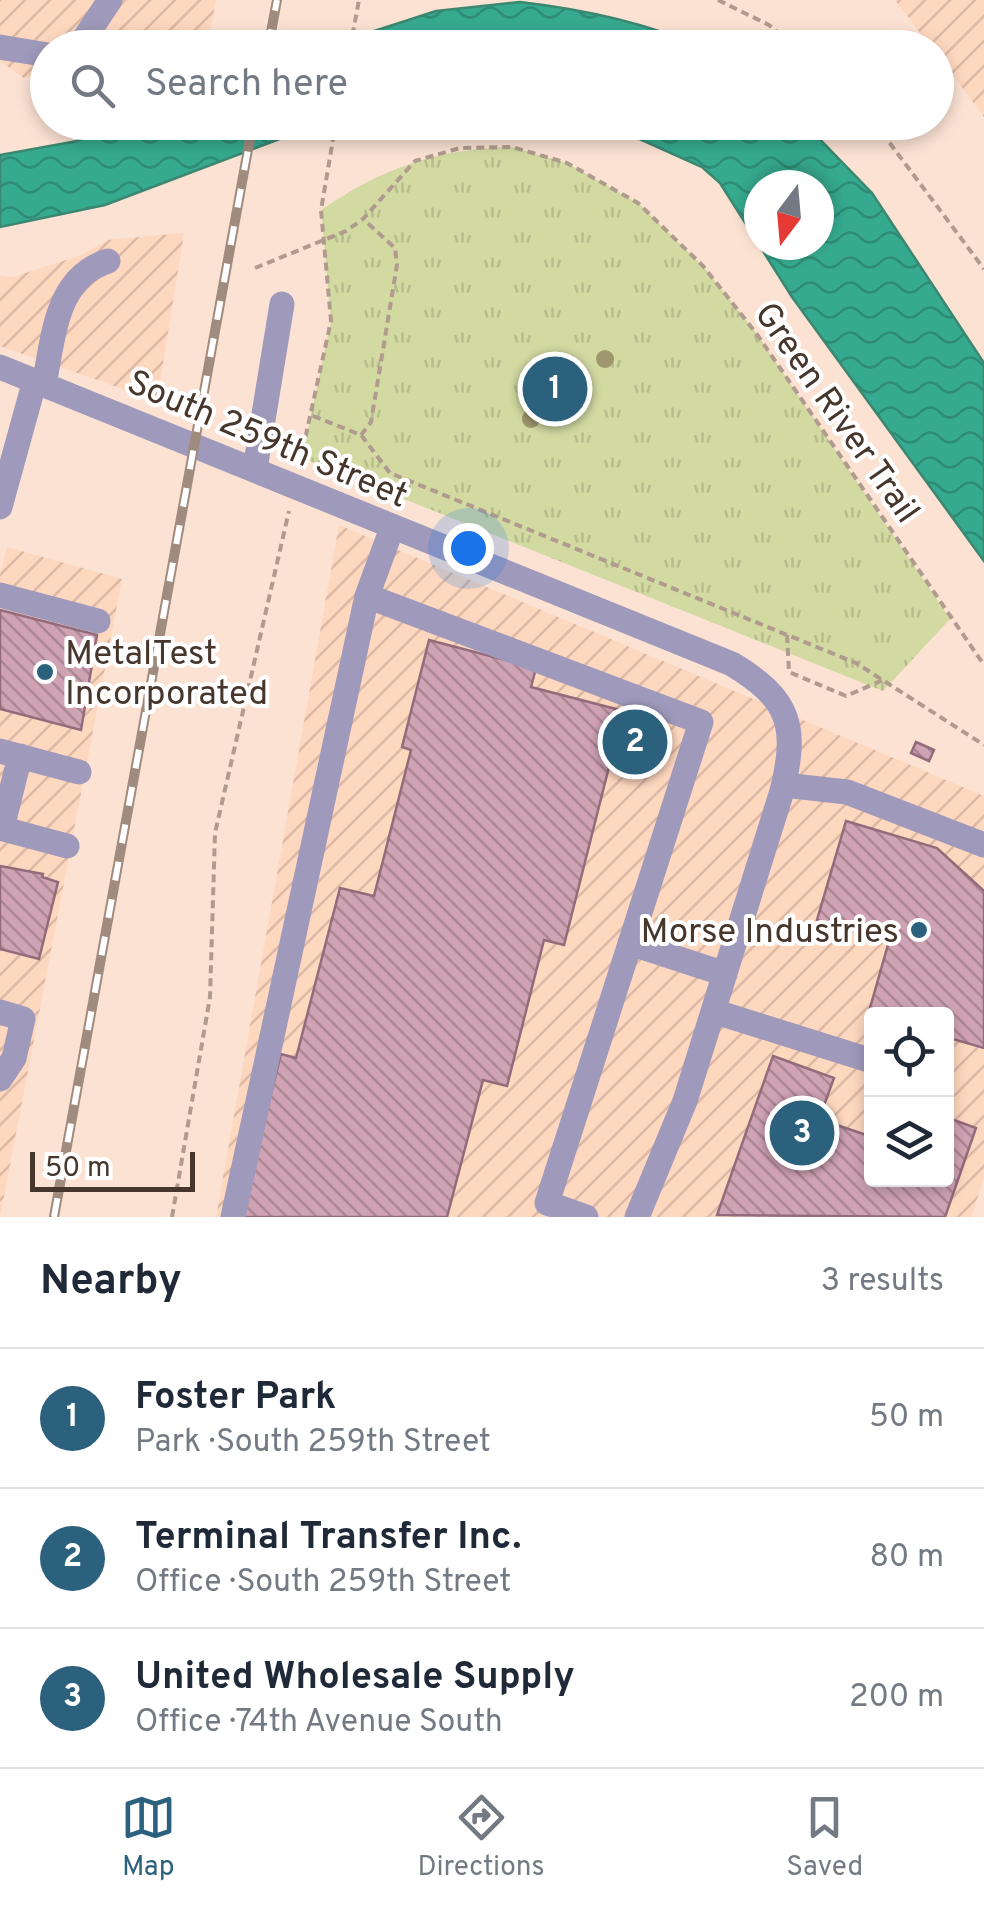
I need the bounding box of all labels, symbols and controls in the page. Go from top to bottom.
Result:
search box [30,30,954,140]
icon: search [65,58,120,113]
text: Search here [145,61,348,110]
north arrow [744,170,834,260]
street label: Green River Trail [743,295,928,533]
pin: 1 [522,352,588,426]
street label: South 259th Street [120,362,414,520]
your location [443,523,494,574]
place label: MetalTest Incorporated [65,633,268,717]
marker: MetalTest Incorporated [34,661,56,683]
pin: 2 [602,704,668,780]
place label: Morse Industries [640,911,899,955]
marker: Morse Industries [908,919,930,941]
map controls [864,1007,954,1187]
button: locate [864,1007,954,1097]
pin: 3 [770,1096,834,1170]
button: layers [864,1097,954,1187]
scale bar [30,1147,195,1192]
text: 50 m [45,1151,111,1187]
text: Nearby [40,1256,182,1309]
text: 3 results [821,1262,944,1302]
text: Foster Park [135,1374,336,1423]
text: 1 [66,1398,79,1438]
text: 50 m [869,1398,944,1438]
text: Park · South 259th Street [135,1423,491,1463]
text: Terminal Transfer Inc. [135,1514,522,1563]
text: 2 [63,1538,82,1578]
text: 80 m [870,1538,944,1578]
text: Office · South 259th Street [135,1563,511,1603]
text: United Wholesale Supply [135,1654,575,1703]
text: 3 [63,1678,82,1718]
text: 200 m [849,1678,944,1718]
text: Office · 74th Avenue South [135,1703,503,1743]
tab: Map [121,1790,176,1886]
tab: Directions [417,1790,545,1886]
tab: Saved [786,1790,863,1886]

